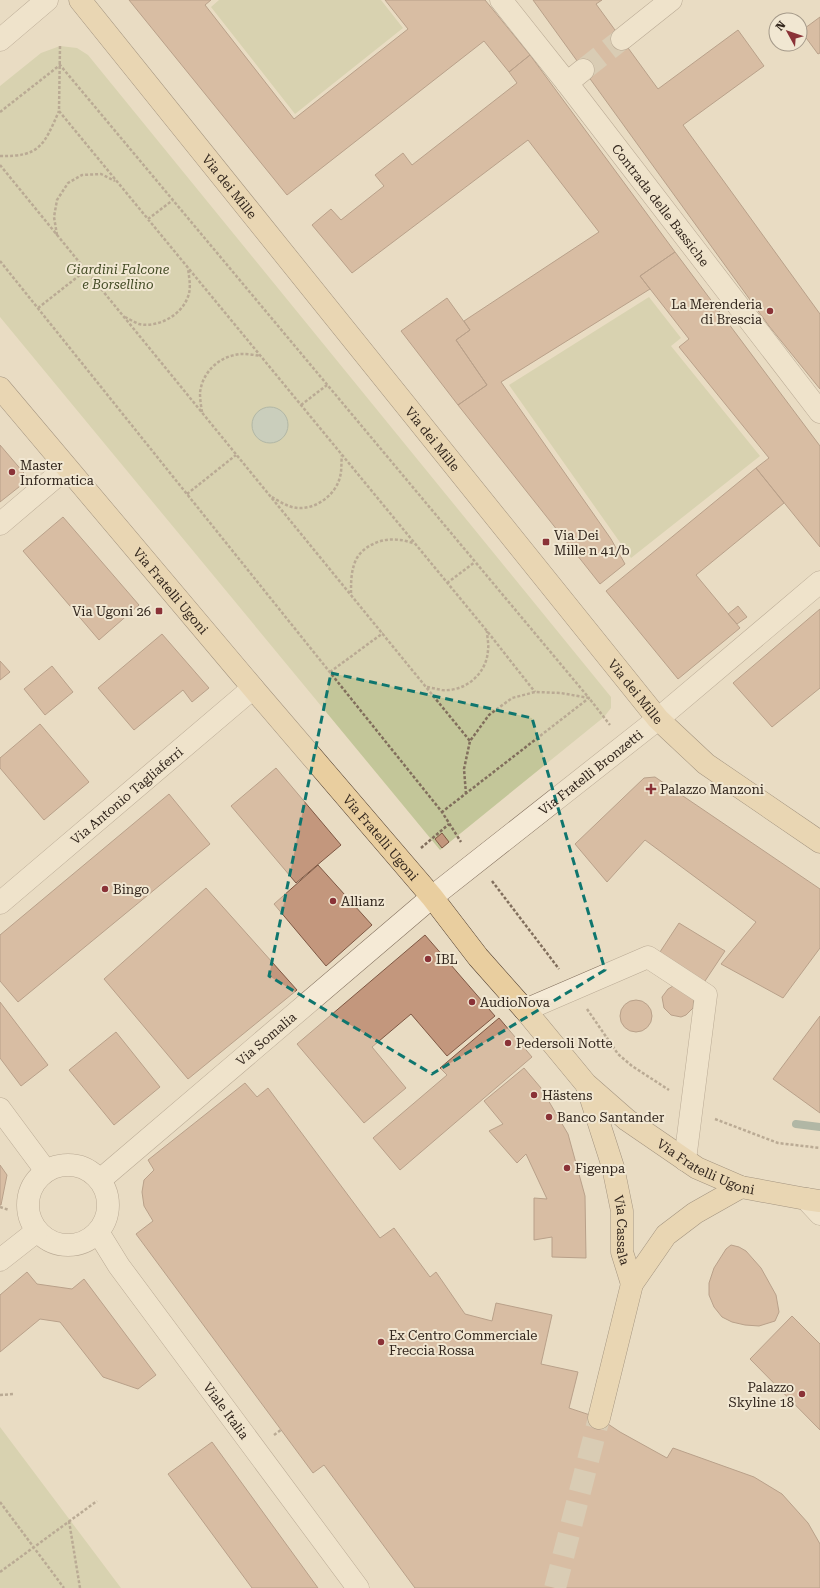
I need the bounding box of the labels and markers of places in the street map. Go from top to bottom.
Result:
place label: La Merenderia di Brescia [671,297,762,327]
marker: La Merenderia di Brescia [765,306,775,316]
place label: Master Informatica [20,458,94,488]
marker: Master Informatica [7,467,17,477]
place label: Via Dei Mille n 41/b [554,528,630,558]
marker: Via Dei Mille n 41/b [541,537,551,547]
place label: Via Ugoni 26 [72,604,151,619]
marker: Via Ugoni 26 [154,606,164,616]
place label: Palazzo Manzoni [660,782,764,797]
marker: Palazzo Manzoni [645,783,657,795]
place label: Bingo [113,882,149,897]
marker: Bingo [100,884,110,894]
place label: Allianz [341,894,384,909]
marker: Allianz [328,896,338,906]
place label: IBL [436,952,458,967]
marker: IBL [423,954,433,964]
place label: AudioNova [480,995,550,1010]
marker: AudioNova [467,997,477,1007]
place label: Pedersoli Notte [516,1036,613,1051]
marker: Pedersoli Notte [503,1038,513,1048]
place label: Hästens [542,1088,592,1103]
marker: Hästens [529,1090,539,1100]
place label: Banco Santander [557,1110,665,1125]
marker: Banco Santander [544,1112,554,1122]
place label: Figenpa [575,1161,625,1176]
marker: Figenpa [562,1163,572,1173]
place label: Ex Centro Commerciale Freccia Rossa [389,1328,537,1358]
marker: Ex Centro Commerciale Freccia Rossa [376,1337,386,1347]
place label: Palazzo Skyline 18 [729,1380,794,1410]
marker: Palazzo Skyline 18 [797,1389,807,1399]

